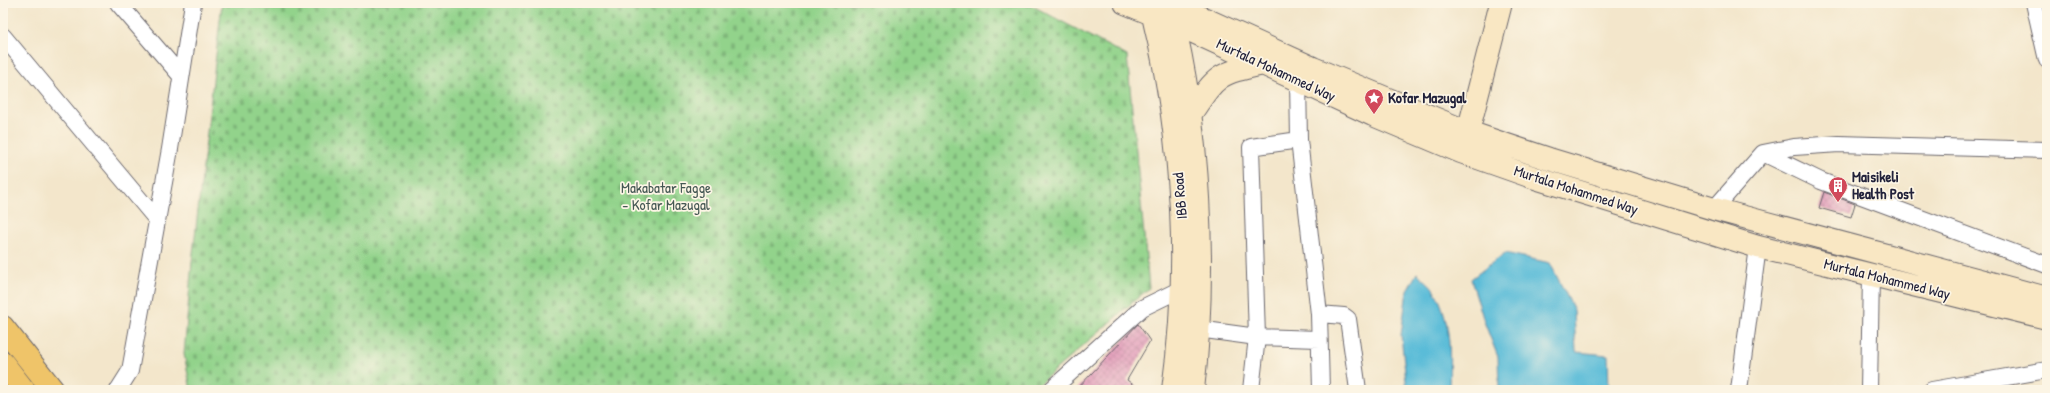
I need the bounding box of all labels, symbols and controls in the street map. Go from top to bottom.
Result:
street label: Murtala Mohammed Way [1213,33,1339,106]
place icon: Kofar Mazugal [1363,87,1385,115]
place label: Kofar Mazugal [1388,87,1467,109]
street label: Murtala Mohammed Way [1511,160,1641,219]
place label: Maisikeli Health Post [1852,166,1915,204]
street label: IBB Road [1167,172,1192,220]
building icon: Maisikeli Health Post [1827,175,1849,203]
park label: Makabatar Fagge - Kofar Mazugal [621,177,711,215]
street label: Murtala Mohammed Way [1822,253,1952,304]

